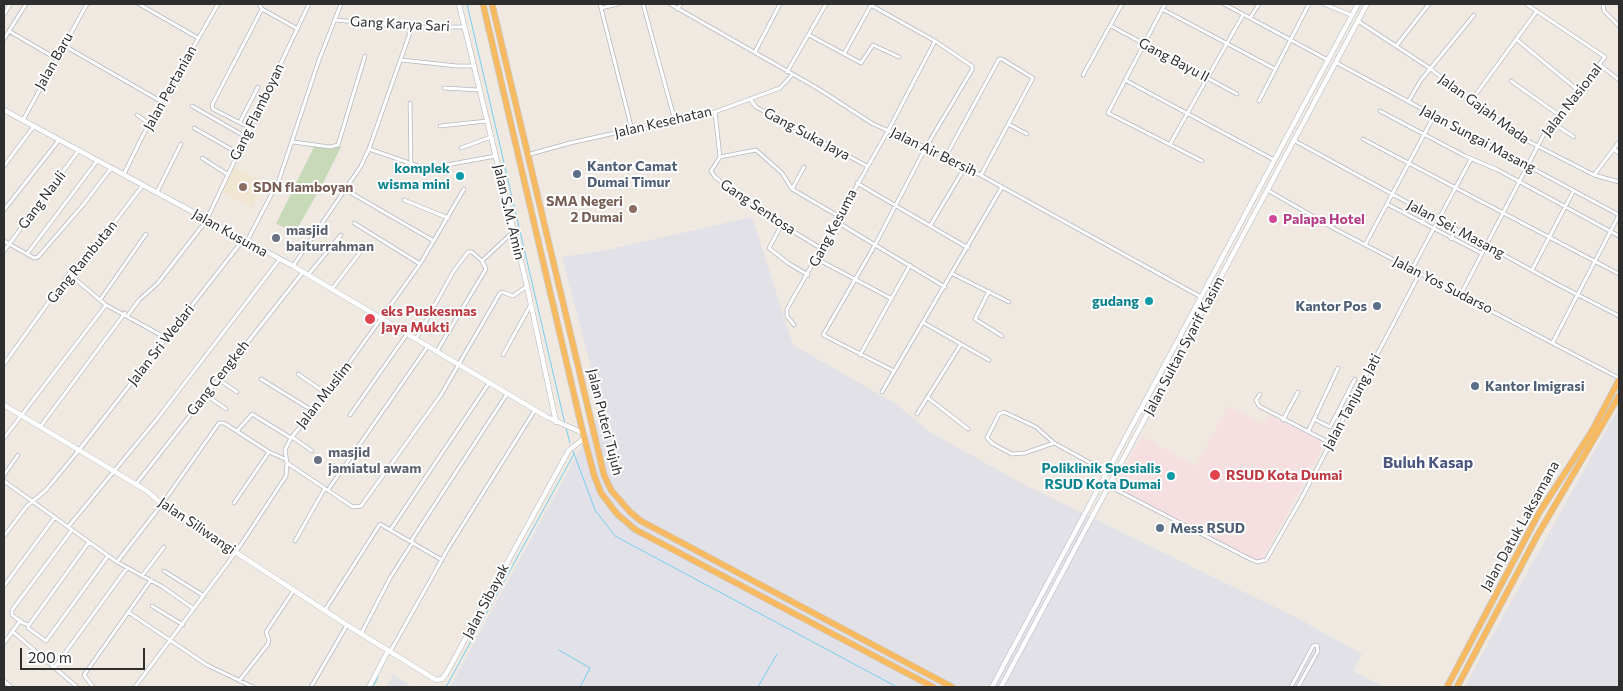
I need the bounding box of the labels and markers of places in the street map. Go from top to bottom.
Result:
place label: Kantor Camat Dumai Timur [587,158,677,190]
place label: komplek wisma mini [378,160,450,192]
marker: Kantor Camat Dumai Timur [571,168,583,180]
marker: komplek wisma mini [454,170,466,182]
place label: SDN flamboyan [253,179,353,195]
marker: SDN flamboyan [237,181,249,193]
place label: SMA Negeri 2 Dumai [546,193,623,226]
marker: SMA Negeri 2 Dumai [627,203,639,215]
place label: Palapa Hotel [1283,211,1365,227]
marker: Palapa Hotel [1267,213,1279,225]
place label: masjid baiturrahman [286,222,374,254]
marker: masjid baiturrahman [270,232,282,244]
place label: gudang [1092,293,1139,309]
marker: gudang [1143,295,1155,307]
place label: Kantor Pos [1295,298,1367,314]
marker: Kantor Pos [1371,300,1383,312]
place label: eks Puskesmas Jaya Mukti [381,303,477,336]
marker: eks Puskesmas Jaya Mukti [363,312,377,326]
place label: Kantor Imigrasi [1485,378,1585,394]
marker: Kantor Imigrasi [1469,380,1481,392]
place label: masjid jamiatul awam [328,444,421,477]
marker: masjid jamiatul awam [312,454,324,466]
place label: Poliklinik Spesialis RSUD Kota Dumai [1041,460,1161,492]
place label: RSUD Kota Dumai [1226,467,1342,483]
marker: RSUD Kota Dumai [1208,468,1222,482]
marker: Poliklinik Spesialis RSUD Kota Dumai [1165,470,1177,482]
place label: Mess RSUD [1170,520,1245,536]
marker: Mess RSUD [1154,522,1166,534]

